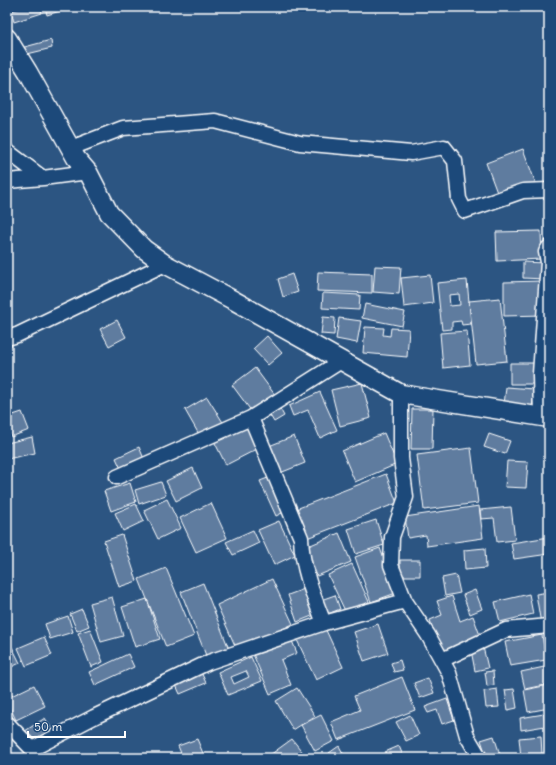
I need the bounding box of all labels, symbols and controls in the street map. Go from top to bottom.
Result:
scale bar [28,713,125,739]
text: 50 m [34,719,63,734]

